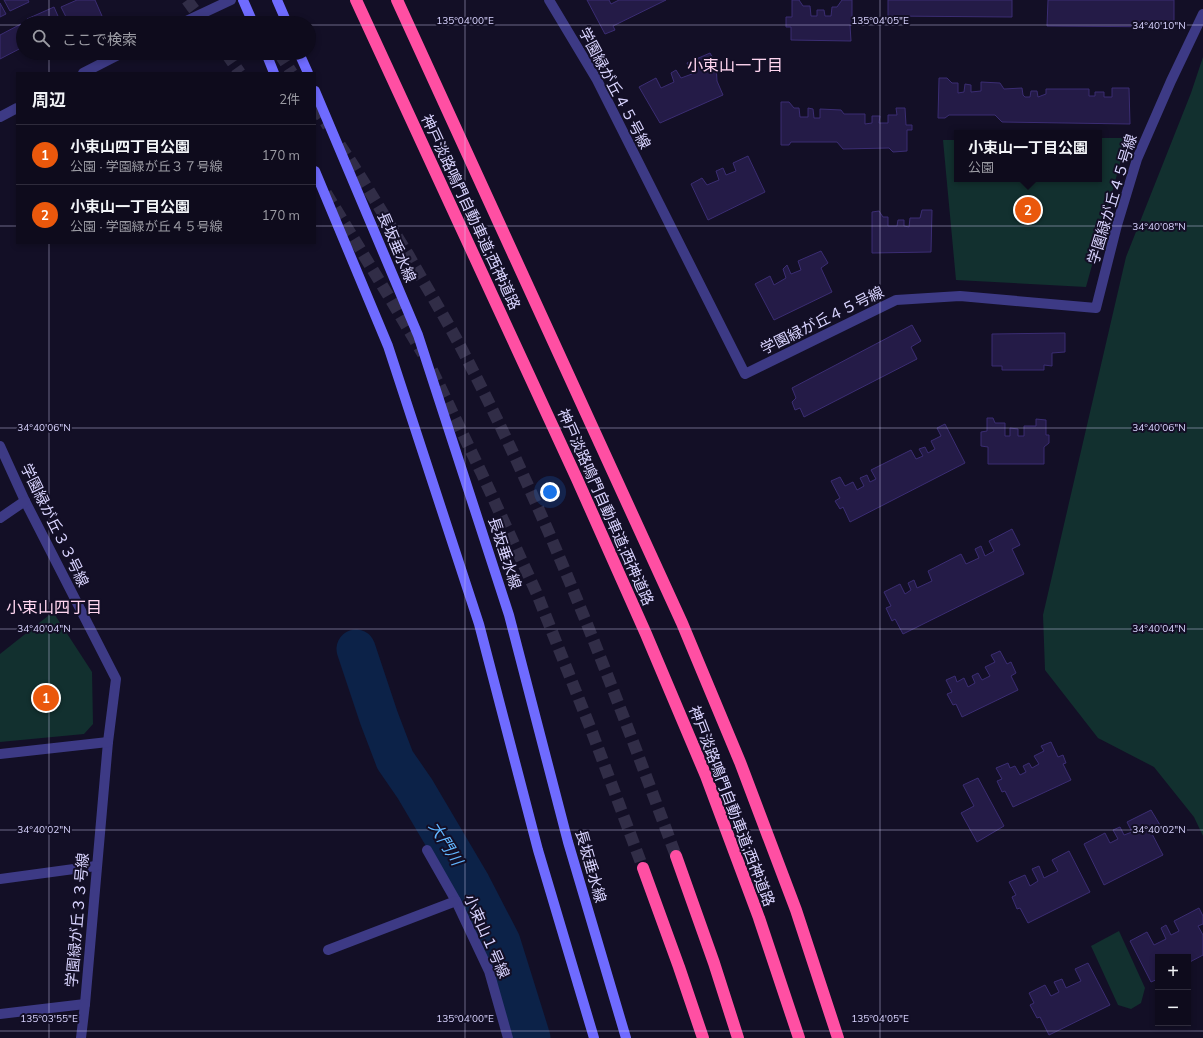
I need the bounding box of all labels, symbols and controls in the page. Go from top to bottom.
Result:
text: 135°04'00"E [436,14,494,27]
text: 135°04'05"E [851,14,909,27]
search box [16,16,316,60]
text: 34°40'10"N [1132,19,1186,32]
street label: 学園緑が丘４５号線 [575,24,655,152]
icon: search [30,27,52,49]
text: ここで検索 [62,30,137,49]
district label: 小束山一丁目 [687,55,783,75]
text: 周辺 [32,89,66,110]
text: 2件 [279,91,300,107]
street label: 神戸淡路鳴門自動車道;西神道路 [417,111,525,313]
popup [954,130,1102,182]
street label: 学園緑が丘４５号線 [1083,132,1141,266]
text: 小束山四丁目公園 [70,137,190,156]
text: 小束山一丁目公園 [968,138,1088,157]
text: 1 [41,147,49,163]
text: 170 m [262,147,300,163]
text: 公園 · 学園緑が丘３７号線 [70,158,223,174]
text: 公園 [968,159,994,175]
pin: 2 [1015,195,1041,225]
text: 小束山一丁目公園 [70,197,190,216]
text: 2 [41,207,49,223]
text: 170 m [262,207,300,223]
street label: 長坂垂水線 [374,209,420,285]
text: 公園 · 学園緑が丘４５号線 [70,218,223,234]
text: 34°40'08"N [1132,220,1186,233]
street label: 学園緑が丘４５号線 [757,282,887,358]
street label: 神戸淡路鳴門自動車道;西神道路 [554,406,658,608]
text: 34°40'06"N [17,421,71,434]
text: 34°40'06"N [1132,421,1186,434]
street label: 学園緑が丘３３号線 [17,460,93,590]
your location [540,482,560,502]
street label: 長坂垂水線 [484,514,526,592]
district label: 小束山四丁目 [6,597,102,617]
text: 34°40'04"N [17,622,71,635]
text: 34°40'04"N [1132,622,1186,635]
pin: 1 [33,683,59,713]
street label: 神戸淡路鳴門自動車道;西神道路 [685,703,779,909]
water label: 大門川 [425,817,468,870]
text: 34°40'02"N [17,823,71,836]
text: 34°40'02"N [1132,823,1186,836]
street label: 長坂垂水線 [572,827,610,905]
street label: 学園緑が丘３３号線 [62,852,92,988]
street label: 小束山１号線 [460,891,514,981]
map controls [1155,954,1191,1026]
button: + [1155,954,1191,990]
button: − [1155,990,1191,1026]
text: 135°03'55"E [20,1012,78,1025]
text: 135°04'00"E [436,1012,494,1025]
text: 135°04'05"E [851,1012,909,1025]

